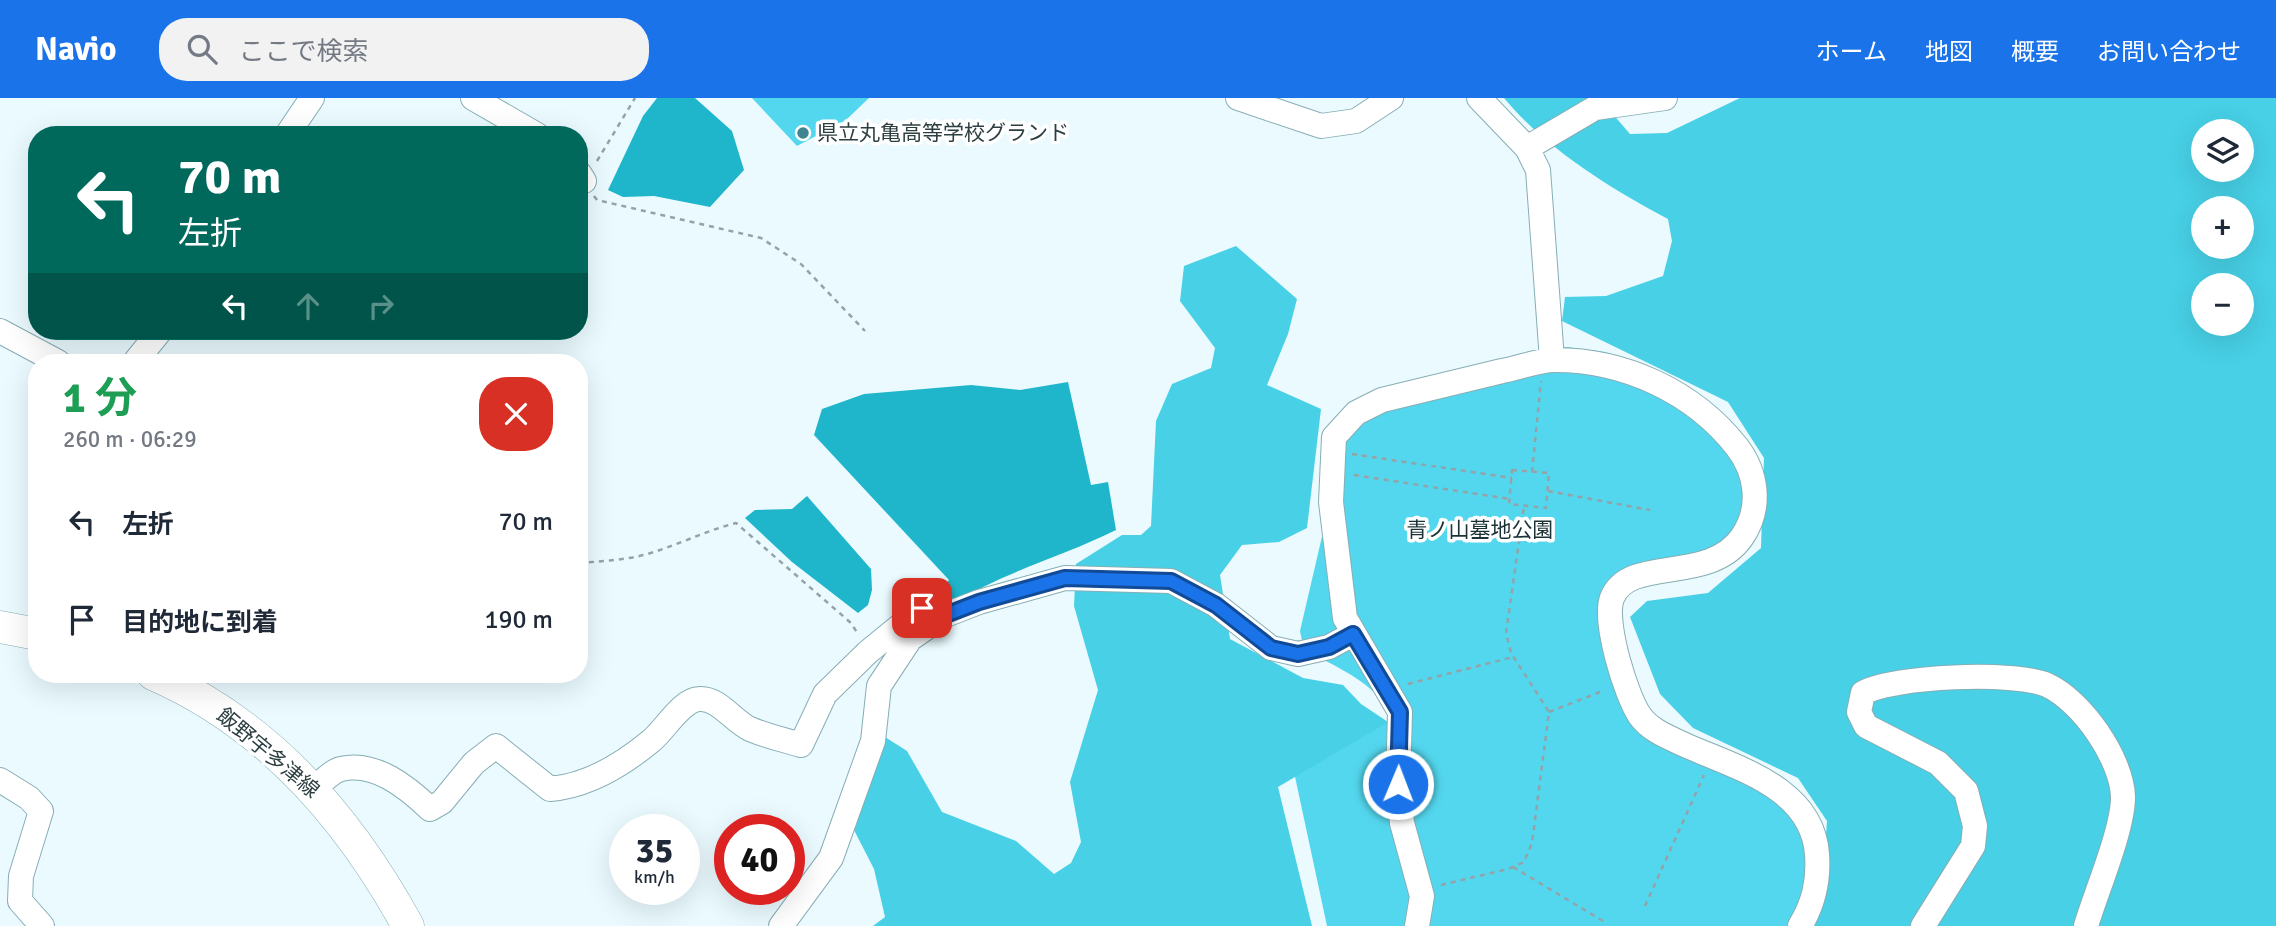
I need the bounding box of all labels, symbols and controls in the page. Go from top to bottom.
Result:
search box [159,18,649,81]
text: Navio [35,29,117,70]
icon: search [183,30,221,68]
text: ここで検索 [239,36,369,68]
text: ホーム [1816,37,1887,67]
text: 地図 [1925,37,1973,67]
text: 概要 [2011,37,2059,67]
text: お問い合わせ [2097,37,2241,67]
map controls [2191,119,2254,336]
button: layers [2191,119,2254,182]
place label: 県立丸亀高等学校グランド [817,120,1069,146]
marker: 県立丸亀高等学校グランド [795,125,811,141]
text: 70 m [178,147,281,207]
icon: left [63,154,154,245]
button: + [2191,196,2254,259]
text: 左折 [178,214,242,253]
button: − [2191,273,2254,336]
icon: left [216,287,254,325]
icon: ahead [289,287,327,325]
icon: right [362,287,400,325]
text: 1 分 [63,373,137,424]
button: close [479,377,553,451]
text: 260 m · 06:29 [63,425,197,454]
icon: left [63,503,101,541]
text: 70 m [498,506,553,538]
text: 左折 [122,509,174,541]
park label: 青ノ山墓地公園 [1407,517,1554,543]
pin [892,578,952,638]
icon: arrive [903,589,941,627]
icon: arrive [63,601,101,639]
text: 190 m [484,604,553,636]
text: 目的地に到着 [122,607,278,639]
street label: 飯野宇多津線 [211,703,325,803]
position arrow [1361,747,1435,821]
speed limit sign: 40 [714,814,805,905]
text: 35 [636,829,673,872]
text: km/h [634,866,675,888]

